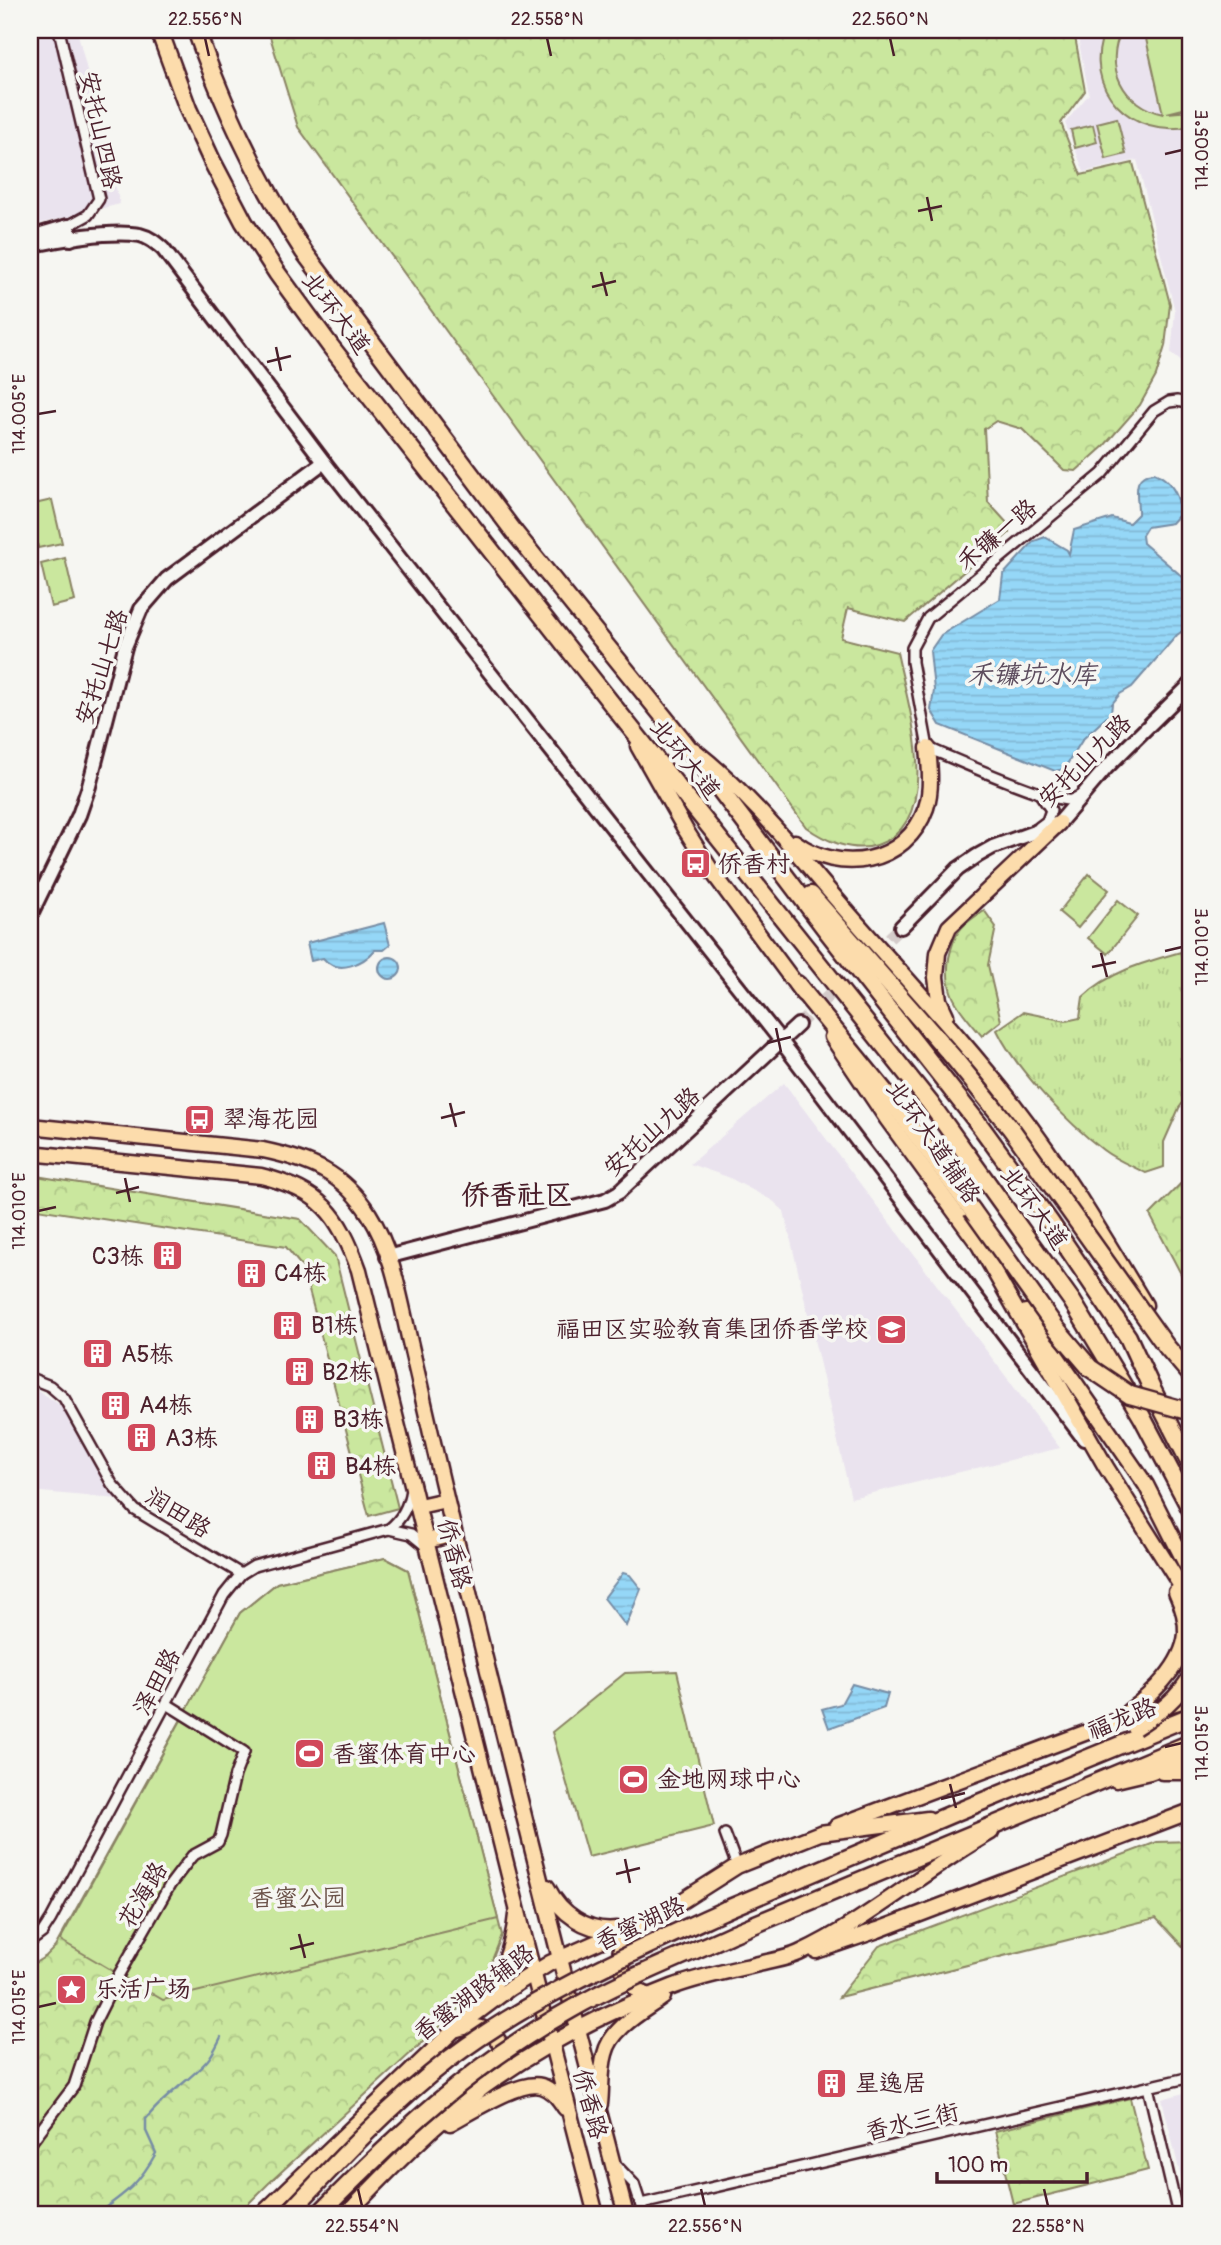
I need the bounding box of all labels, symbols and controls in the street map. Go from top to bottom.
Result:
text: 22.556°N [168,8,242,31]
text: 22.558°N [511,8,583,31]
text: 22.560°N [852,8,928,31]
street label: 安托山四路 [73,68,127,192]
text: 114.005°E [1191,110,1214,190]
street label: 北环大道 [296,266,376,360]
text: 114.005°E [8,374,31,454]
street label: 禾镰一路 [951,493,1043,577]
street label: 安托山七路 [70,605,134,729]
water label: 禾镰坑水库 [967,659,1099,691]
street label: 安托山九路 [1032,708,1138,814]
street label: 北环大道 [644,713,726,805]
bus stop icon: 侨香村 [678,847,712,881]
place label: 侨香村 [718,850,790,879]
text: 114.010°E [1191,908,1214,986]
street label: 北环大道辅路 [880,1075,986,1209]
street label: 安托山九路 [598,1081,706,1183]
bus stop icon: 翠海花园 [183,1102,217,1136]
place label: 翠海花园 [223,1105,319,1134]
street label: 北环大道 [994,1161,1074,1255]
text: 114.010°E [8,1172,31,1250]
district label: 侨香社区 [461,1178,573,1213]
building icon: C3栋 [150,1239,184,1273]
place label: C3栋 [92,1242,144,1271]
building icon: C4栋 [234,1256,268,1290]
place label: C4栋 [274,1259,327,1288]
building icon: B1栋 [271,1308,305,1342]
place label: B1栋 [311,1311,358,1340]
school or university icon: 福田区实验教育集团侨香学校 [874,1312,908,1346]
place label: 福田区实验教育集团侨香学校 [556,1315,868,1344]
building icon: A5栋 [81,1337,115,1371]
place label: A5栋 [121,1340,174,1369]
building icon: B2栋 [282,1355,316,1389]
place label: B2栋 [322,1358,373,1387]
building icon: A4栋 [99,1388,133,1422]
place label: A4栋 [139,1391,193,1420]
building icon: B3栋 [293,1402,327,1436]
place label: B3栋 [333,1405,384,1434]
building icon: A3栋 [125,1421,159,1455]
place label: A3栋 [165,1424,218,1453]
building icon: B4栋 [305,1449,339,1483]
place label: B4栋 [345,1452,397,1481]
street label: 润田路 [140,1482,216,1544]
street label: 侨香路 [431,1516,477,1592]
street label: 泽田路 [127,1643,187,1721]
street label: 福龙路 [1083,1692,1161,1746]
text: 114.015°E [1191,1706,1214,1780]
sports icon: 香蜜体育中心 [292,1737,326,1771]
place label: 香蜜体育中心 [332,1740,476,1769]
sports icon: 金地网球中心 [617,1762,651,1796]
place label: 金地网球中心 [657,1765,801,1794]
street label: 花海路 [112,1857,174,1933]
park label: 香蜜公园 [250,1884,346,1913]
street label: 香蜜湖路 [590,1891,690,1957]
street label: 香蜜湖路辅路 [408,1938,540,2048]
text: 114.015°E [8,1970,31,2044]
place icon: 乐活广场 [55,1972,89,2006]
place label: 乐活广场 [95,1975,191,2004]
street label: 侨香路 [567,2065,613,2143]
building icon: 星逸居 [815,2066,849,2100]
place label: 星逸居 [855,2069,927,2098]
street label: 香水三街 [862,2097,962,2147]
scale bar [937,2140,1088,2184]
text: 100 m [948,2152,1008,2179]
text: 22.554°N [325,2215,399,2238]
text: 22.556°N [668,2215,742,2238]
text: 22.558°N [1012,2215,1084,2238]

